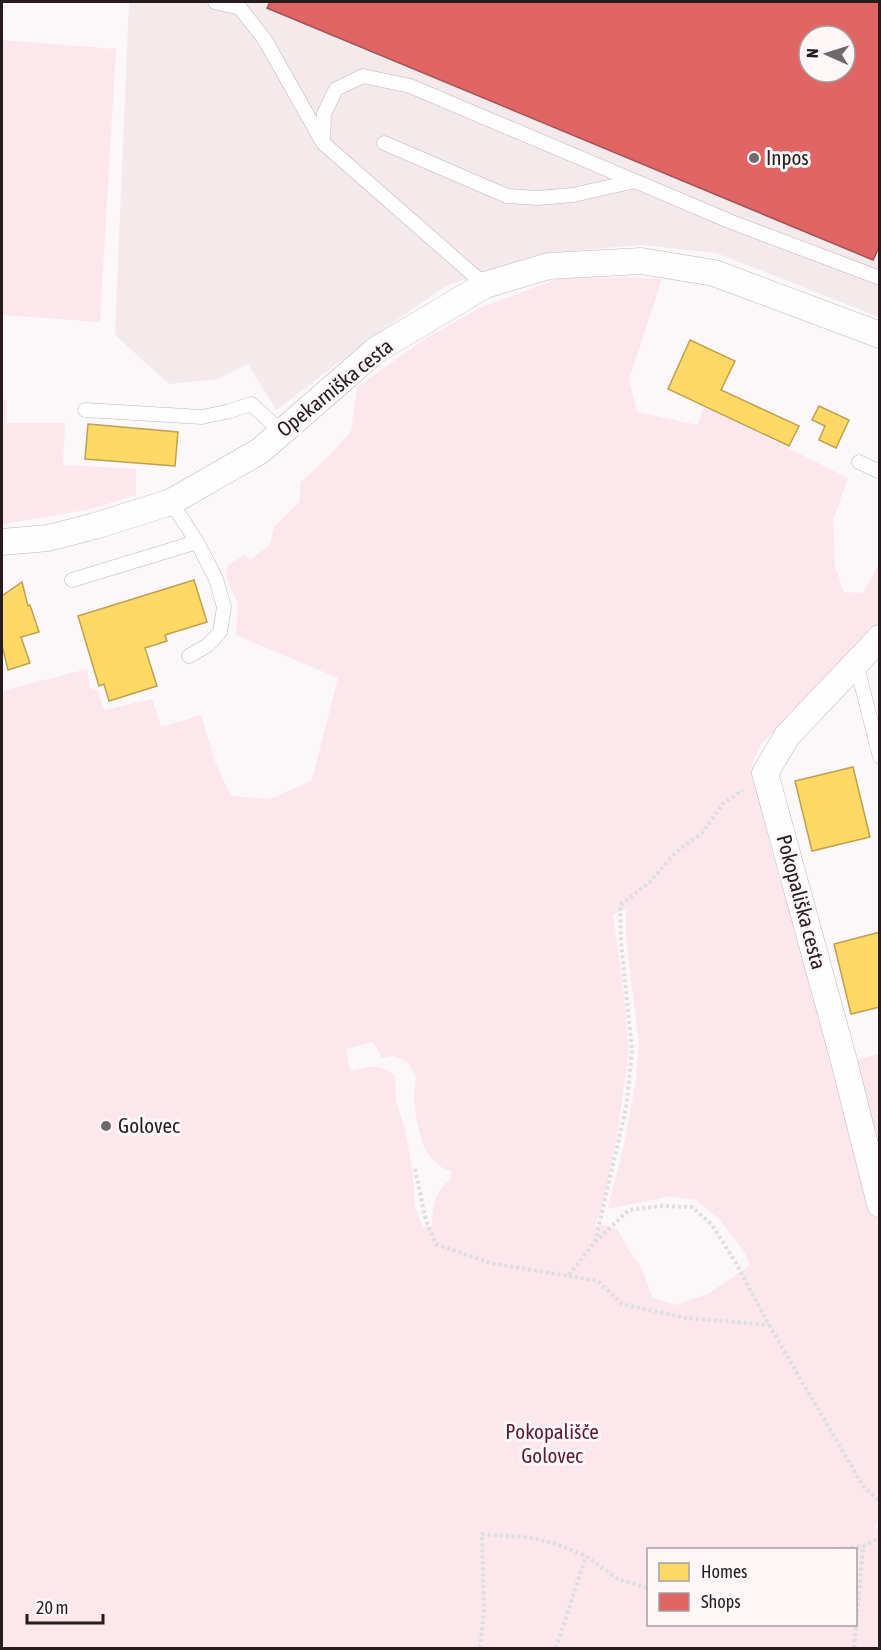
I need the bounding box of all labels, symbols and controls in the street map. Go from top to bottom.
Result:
north arrow [797,24,857,84]
text: N [803,48,821,58]
place label: Inpos [766,145,809,169]
marker: Inpos [747,151,761,165]
street label: Opekarniška cesta [272,333,397,441]
street label: Pokopališka cesta [772,832,831,972]
place label: Golovec [118,1113,180,1137]
marker: Golovec [99,1119,113,1133]
park label: Pokopališče Golovec [505,1419,599,1467]
legend [647,1548,857,1626]
text: Homes [701,1561,747,1582]
scale bar [27,1587,104,1625]
text: Shops [701,1591,741,1612]
text: 20 m [36,1597,68,1618]

